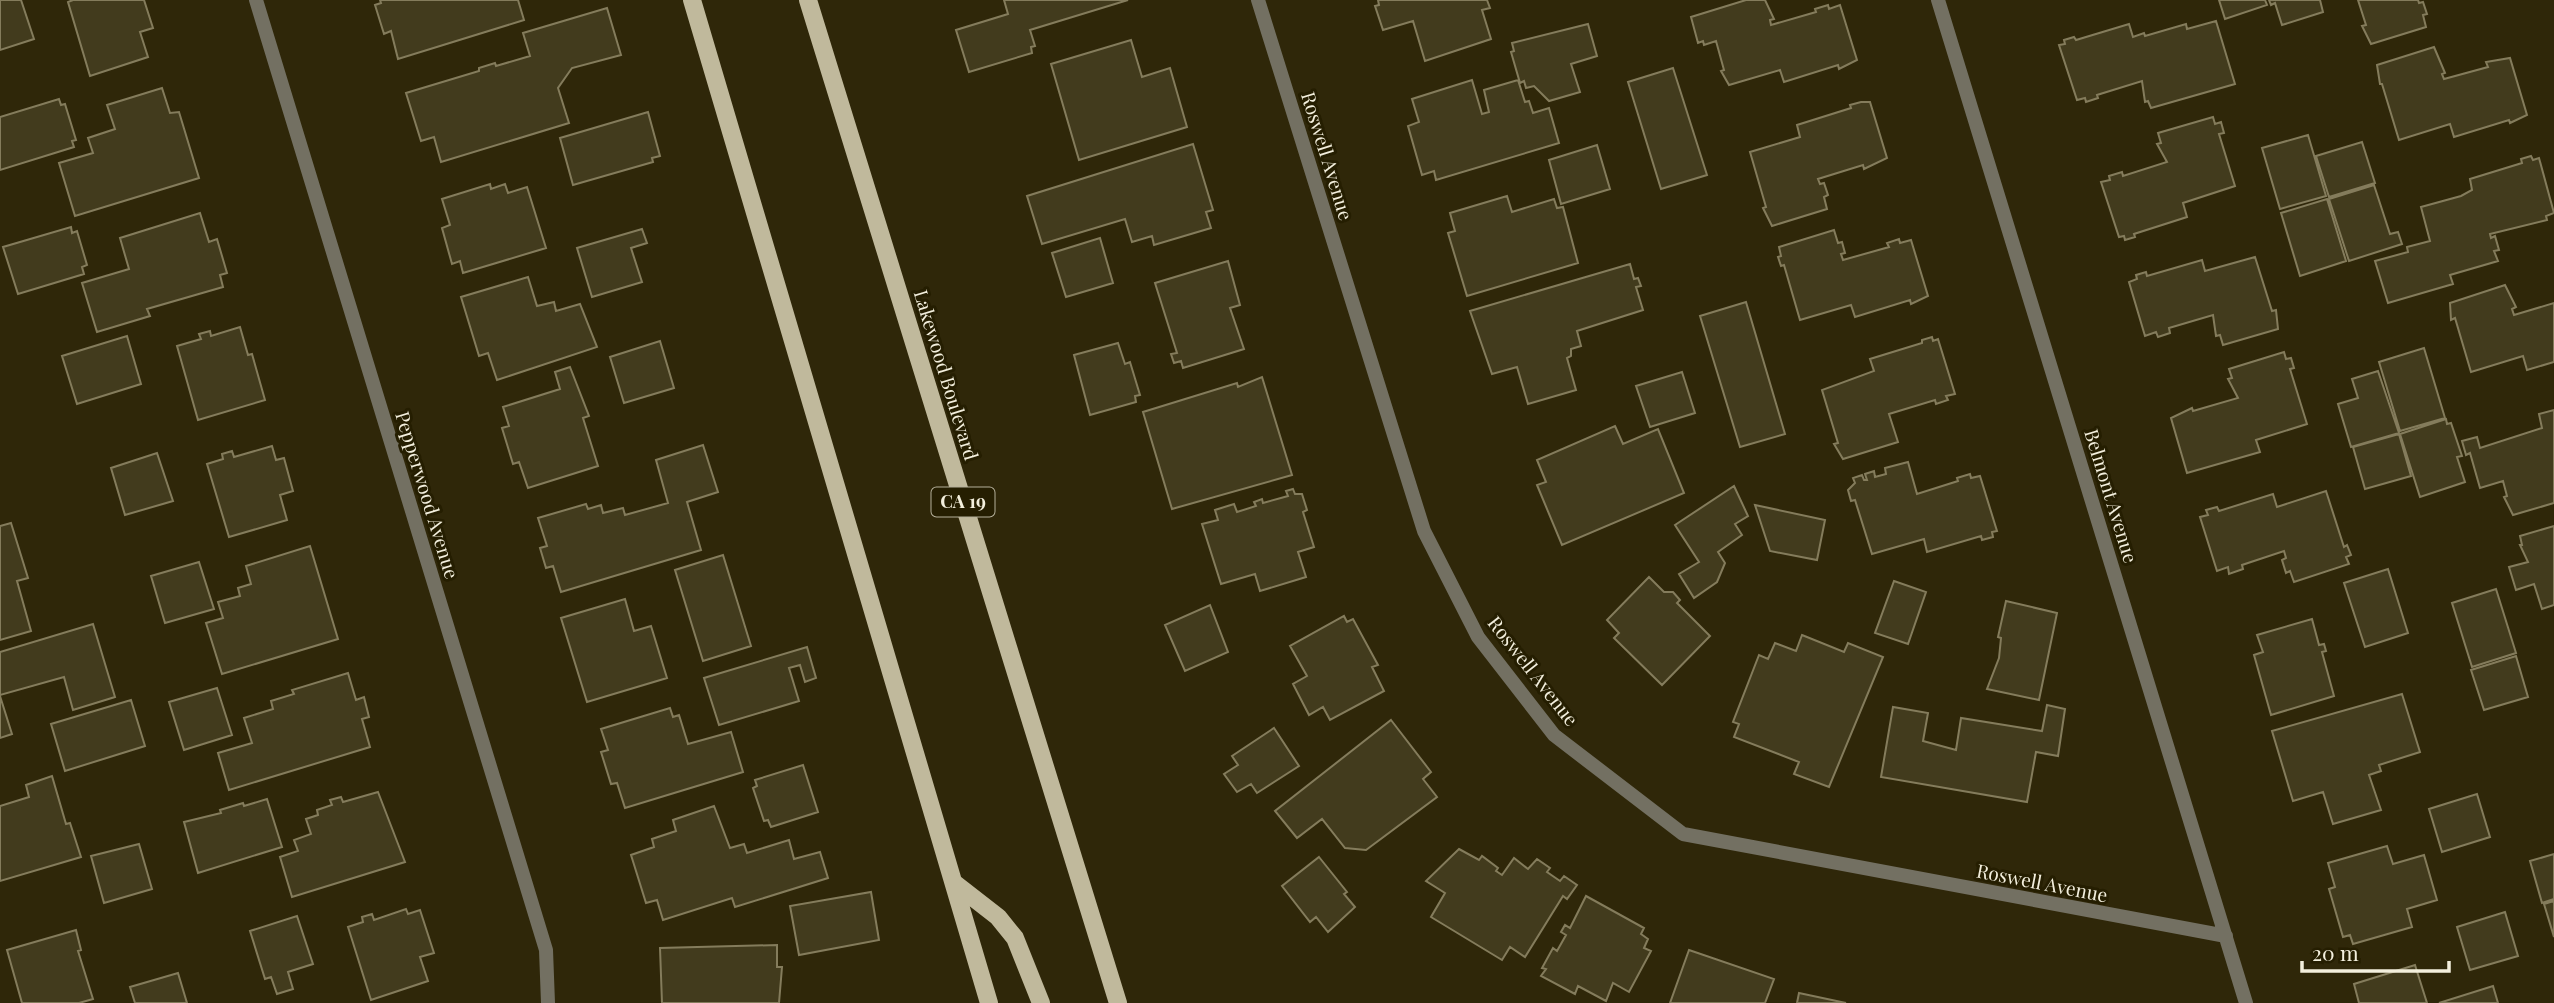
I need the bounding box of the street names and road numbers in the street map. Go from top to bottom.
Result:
street label: Roswell Avenue [1296,88,1360,223]
street label: Lakewood Boulevard [909,286,985,463]
street label: Pepperwood Avenue [390,408,466,582]
street label: Belmont Avenue [2079,426,2145,566]
road number: CA 19 [932,488,995,516]
street label: Roswell Avenue [1483,610,1585,731]
street label: Roswell Avenue [1974,857,2110,907]

